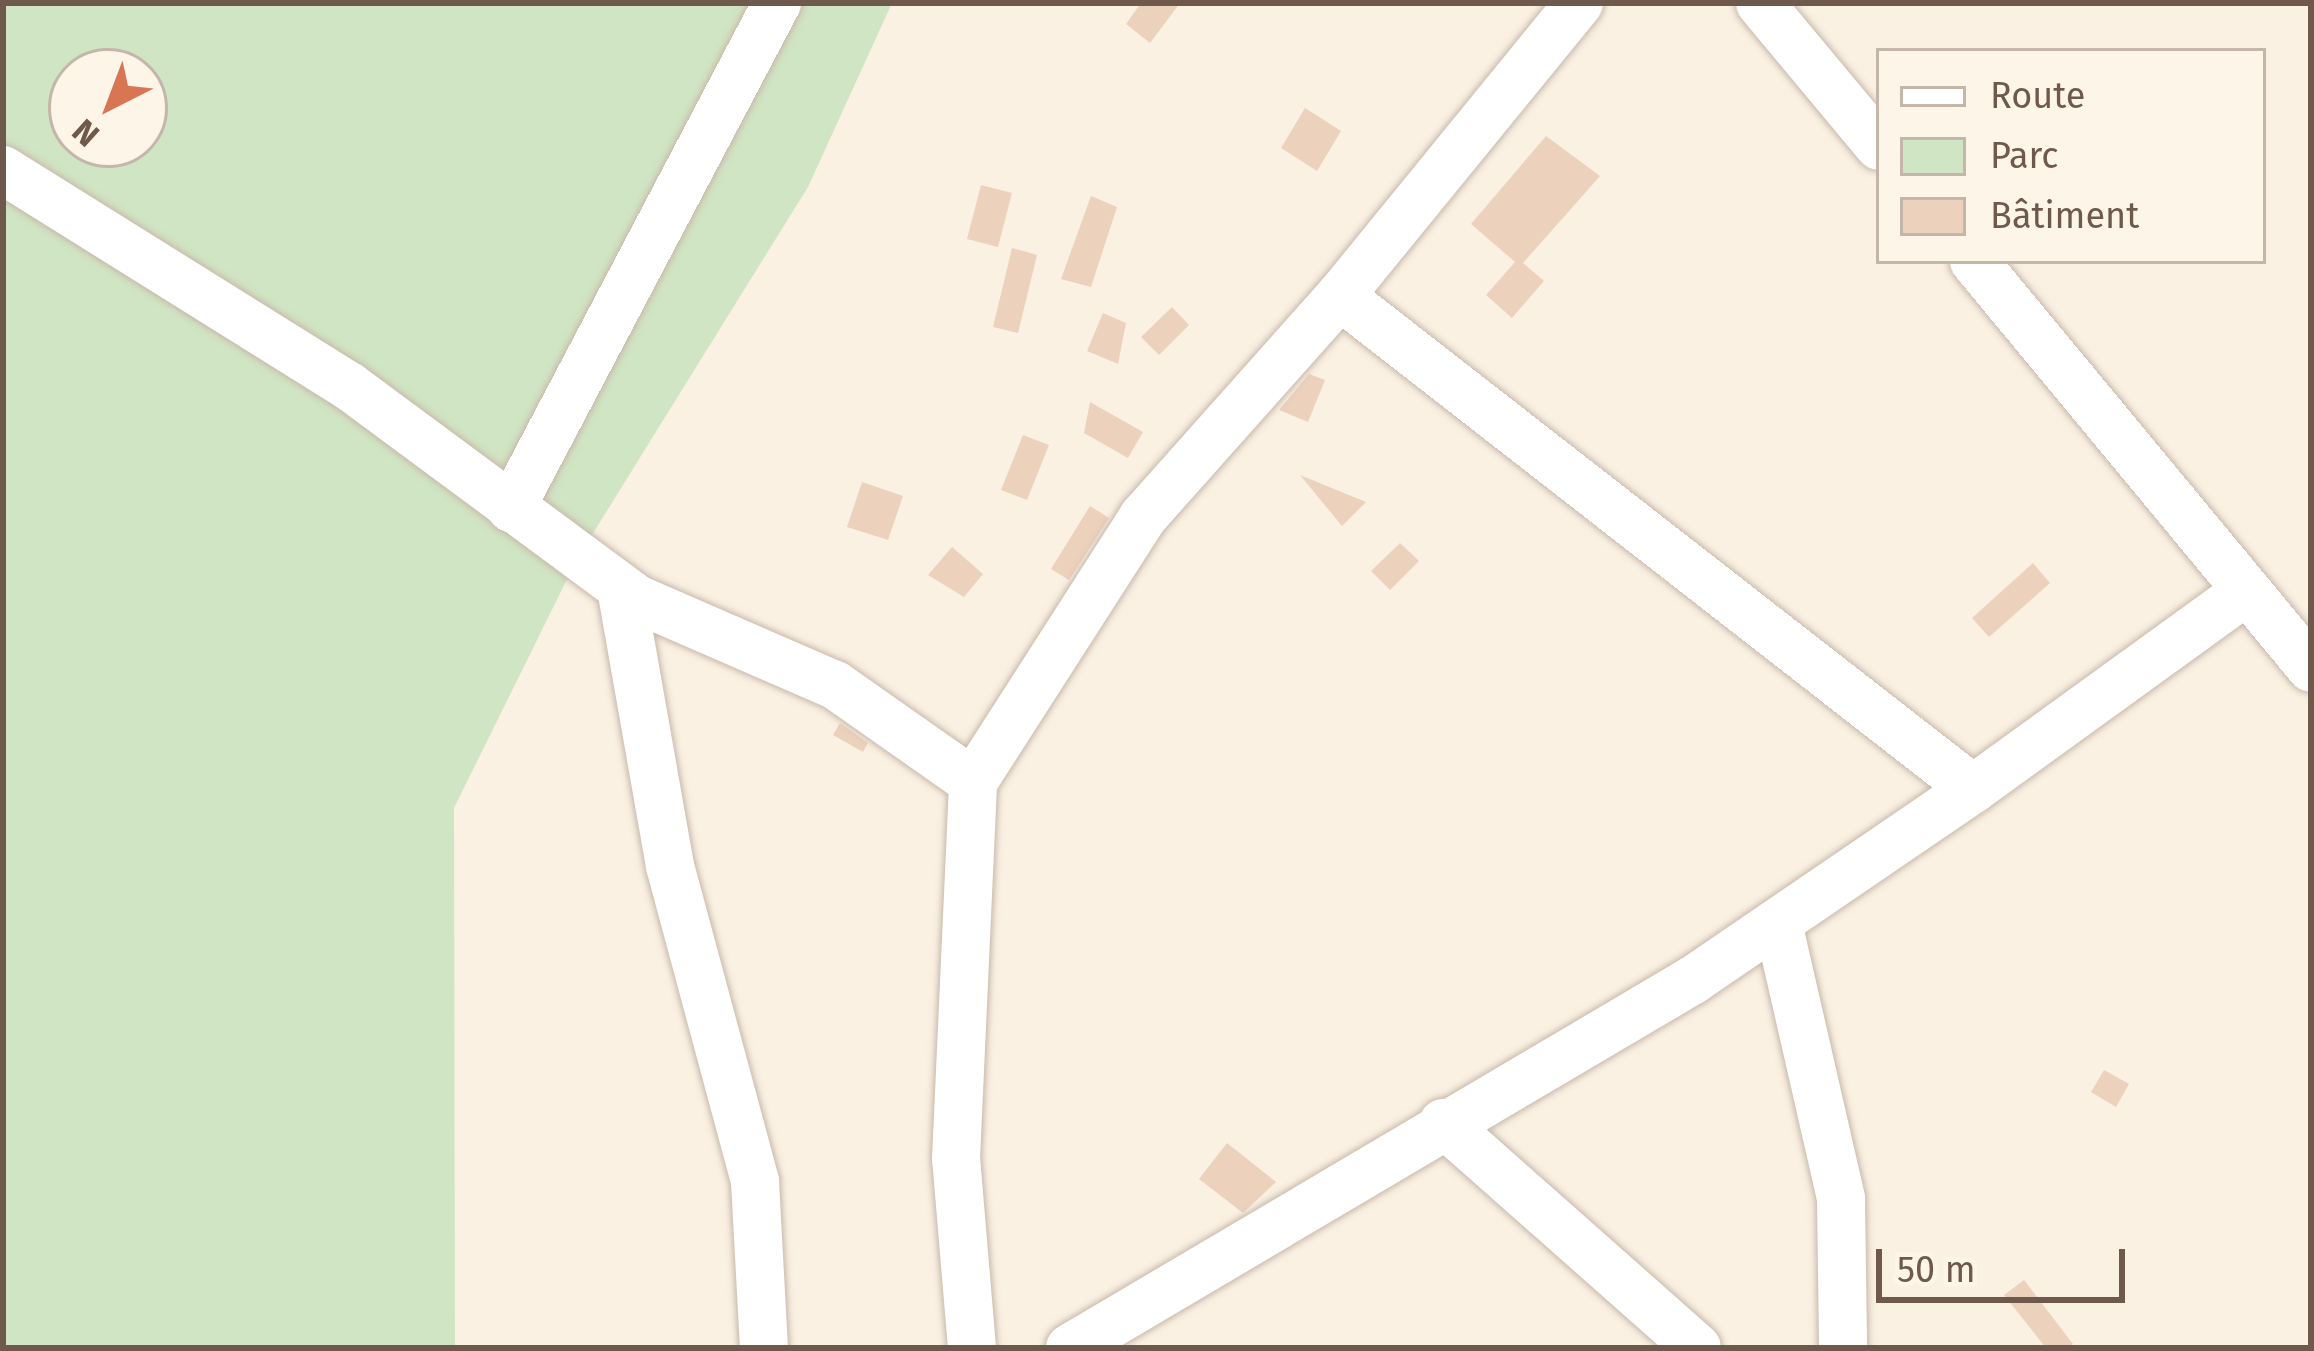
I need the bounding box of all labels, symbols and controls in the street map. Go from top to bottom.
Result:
north arrow [48,48,168,168]
legend [1876,48,2266,264]
text: Route [1990,74,2085,118]
text: N [64,110,107,155]
text: Parc [1990,134,2059,178]
text: Bâtiment [1990,194,2139,238]
scale bar [1882,1225,2131,1299]
text: 50 m [1897,1248,1976,1292]

